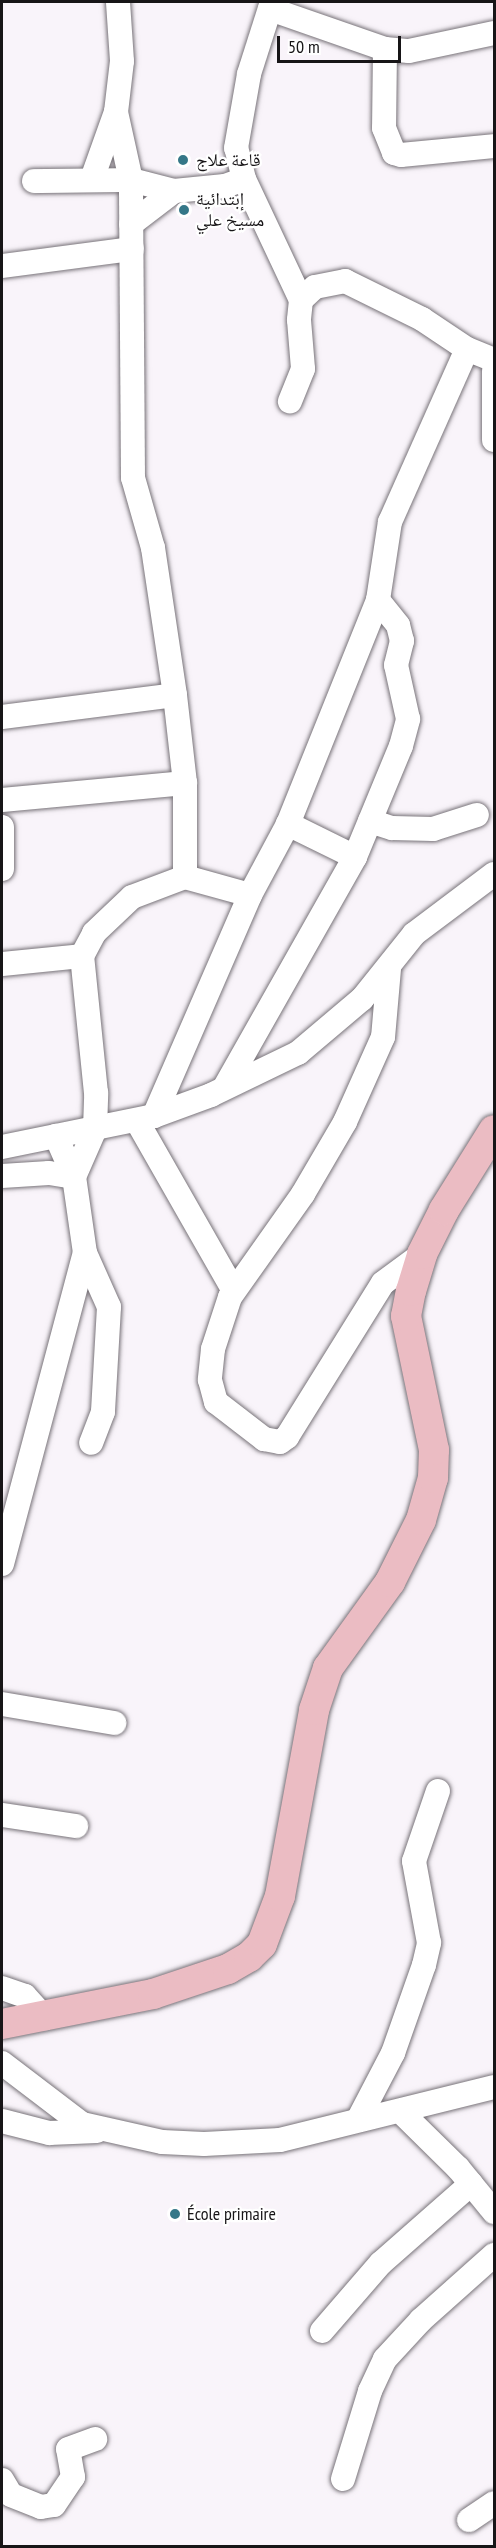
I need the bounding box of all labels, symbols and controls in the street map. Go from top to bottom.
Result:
scale bar [280,24,404,62]
text: 50 m [288,35,320,58]
place label: قاعة علاج [196,149,261,171]
marker: قاعة علاج [174,151,192,169]
place label: إبتدائية مسيخ علي [196,189,264,232]
marker: إبتدائية مسيخ علي [177,203,191,217]
place label: École primaire [187,2203,276,2225]
marker: École primaire [168,2207,182,2221]

